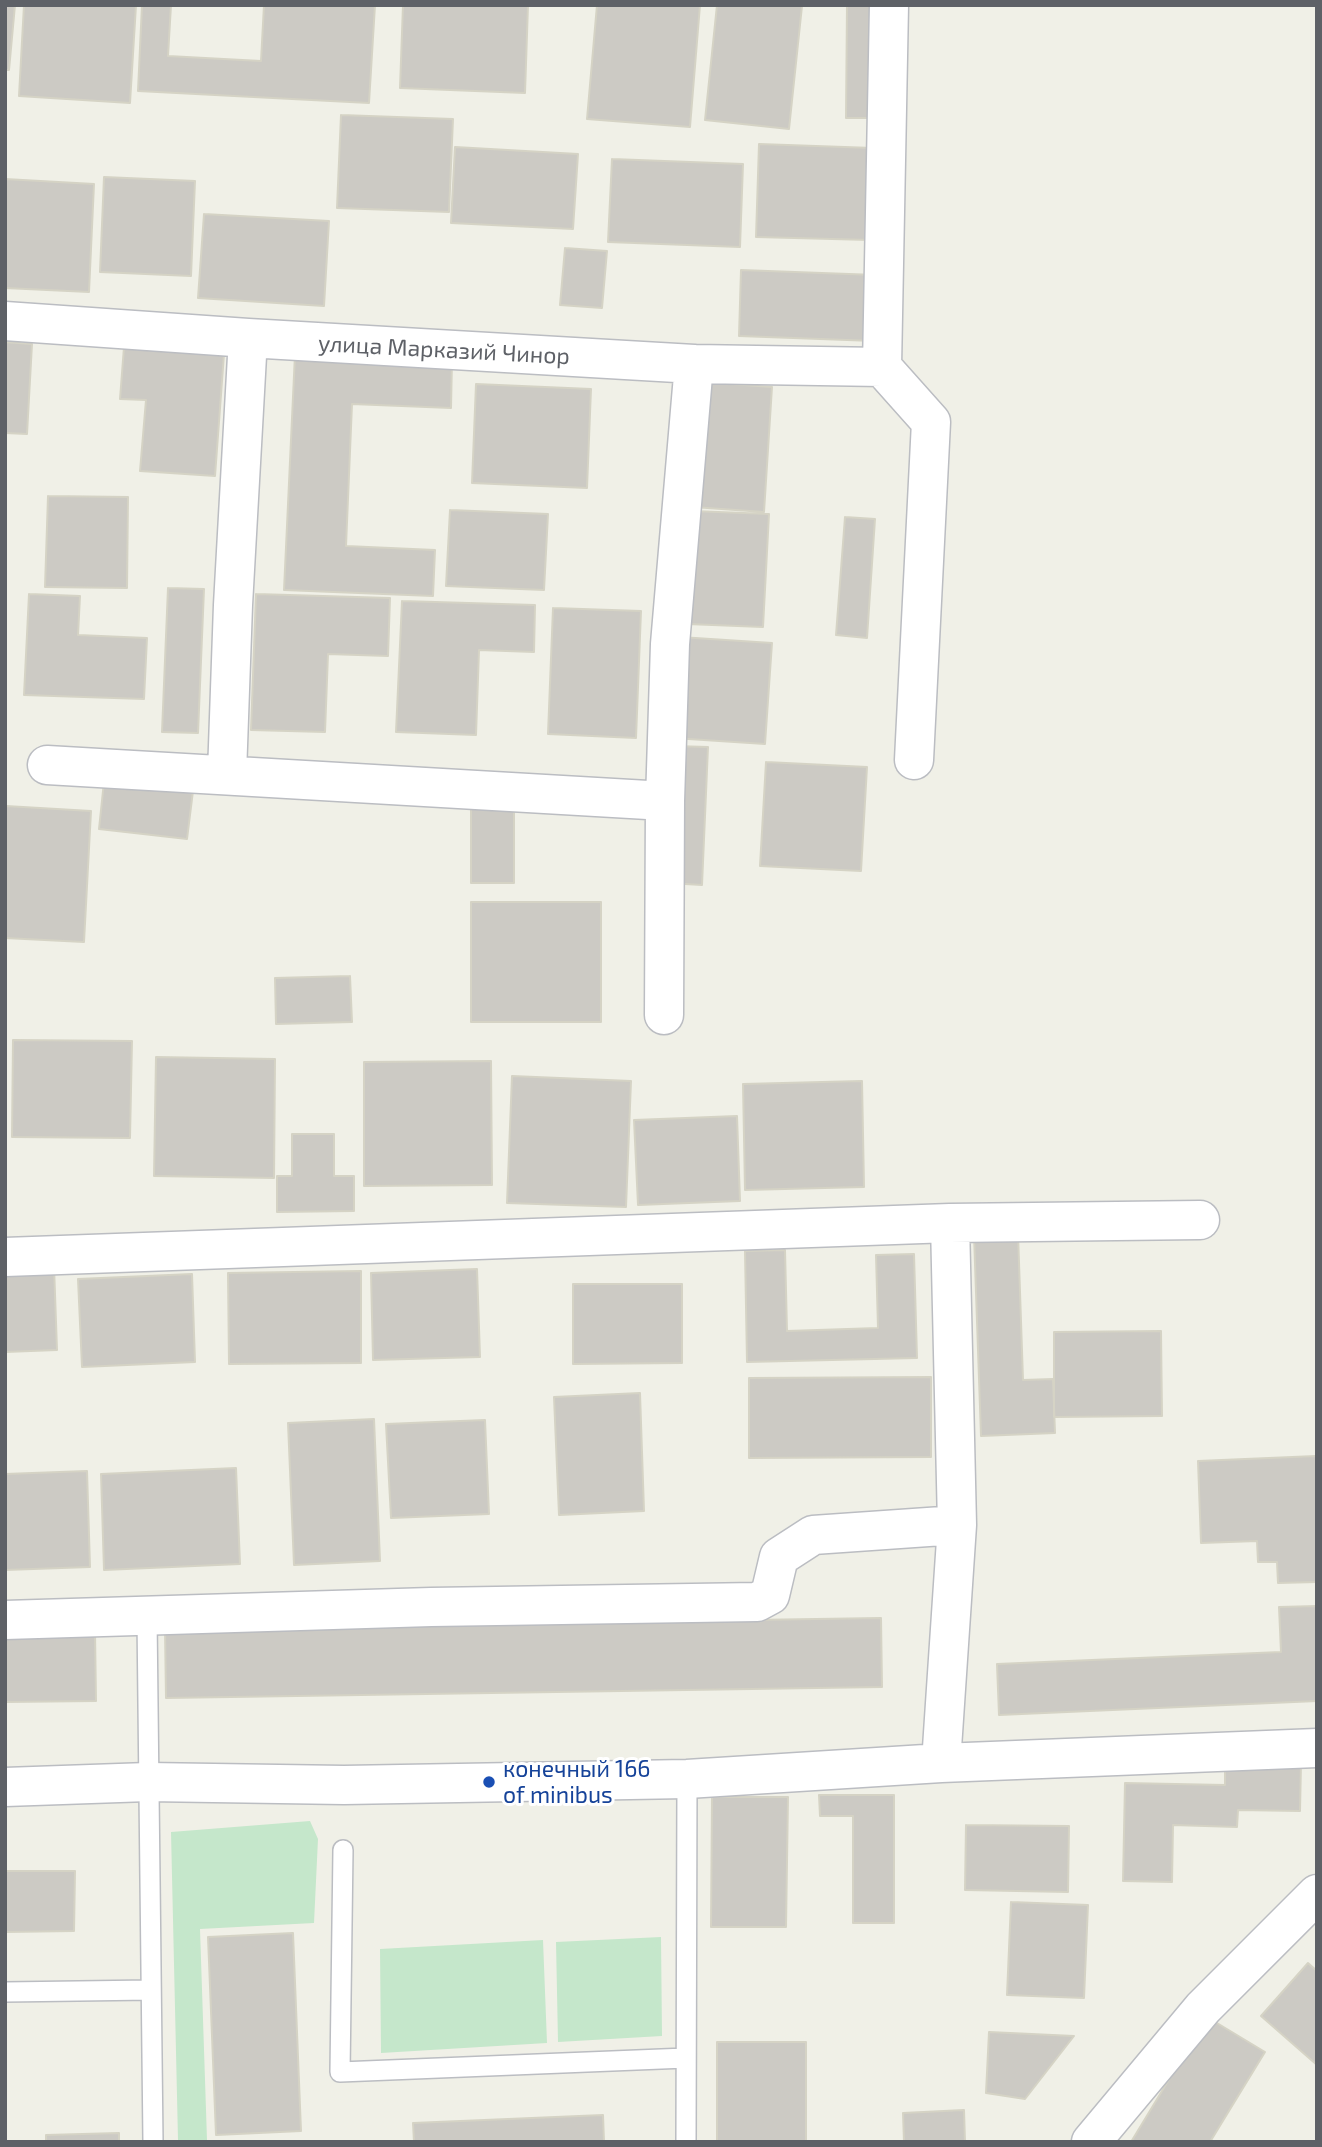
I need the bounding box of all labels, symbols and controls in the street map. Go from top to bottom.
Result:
street label: улица Марказий Чинор [317,330,571,370]
place label: конечный 166 of minibus [503,1755,650,1809]
marker: конечный 166 of minibus [481,1774,497,1790]

